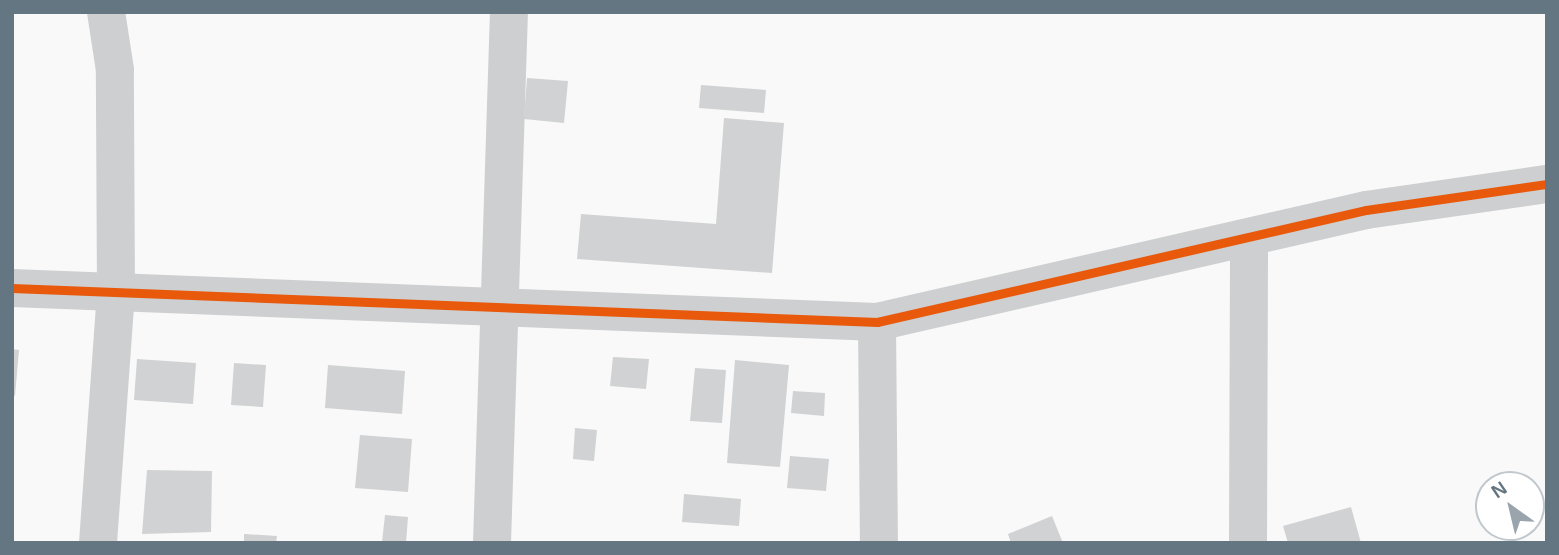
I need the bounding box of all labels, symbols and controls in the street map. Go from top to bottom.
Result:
north arrow [1475,471,1545,541]
text: N [1488,477,1511,502]

